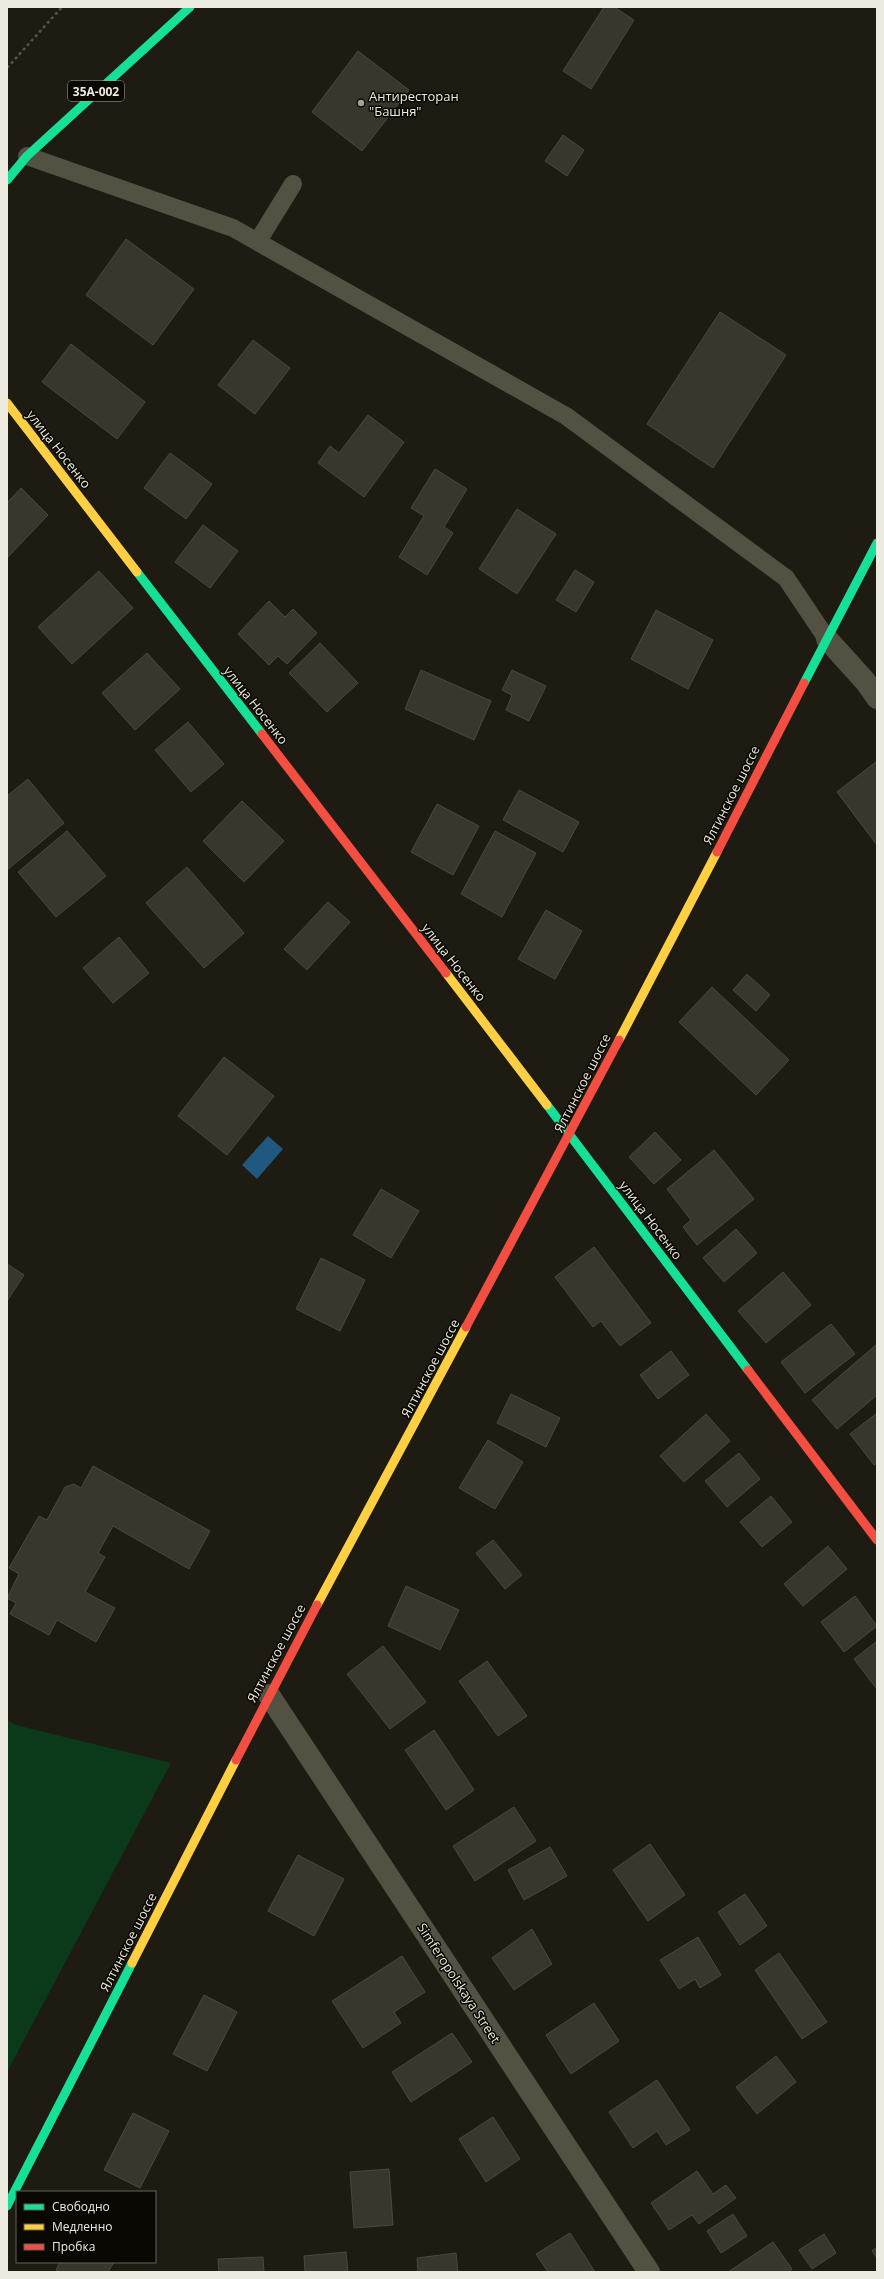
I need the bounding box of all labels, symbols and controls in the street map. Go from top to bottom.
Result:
road number: 35А-002 [68,81,124,101]
place label: Антиресторан "Башня" [369,87,459,120]
marker: Антиресторан "Башня" [356,98,366,108]
street label: улица Носенко [23,406,95,492]
street label: улица Носенко [220,662,292,748]
street label: Ялтинское шоссе [698,742,764,848]
street label: улица Носенко [418,919,490,1005]
street label: Ялтинское шоссе [549,1030,615,1136]
street label: улица Носенко [615,1177,687,1263]
street label: Ялтинское шоссе [397,1316,463,1420]
street label: Ялтинское шоссе [243,1601,309,1705]
street label: Ялтинское шоссе [95,1889,161,1995]
street label: Simferopolskaya Street [413,1919,505,2047]
legend [16,2191,156,2263]
text: Свободно [52,2198,110,2215]
text: Медленно [52,2218,112,2235]
text: Пробка [52,2238,95,2255]

